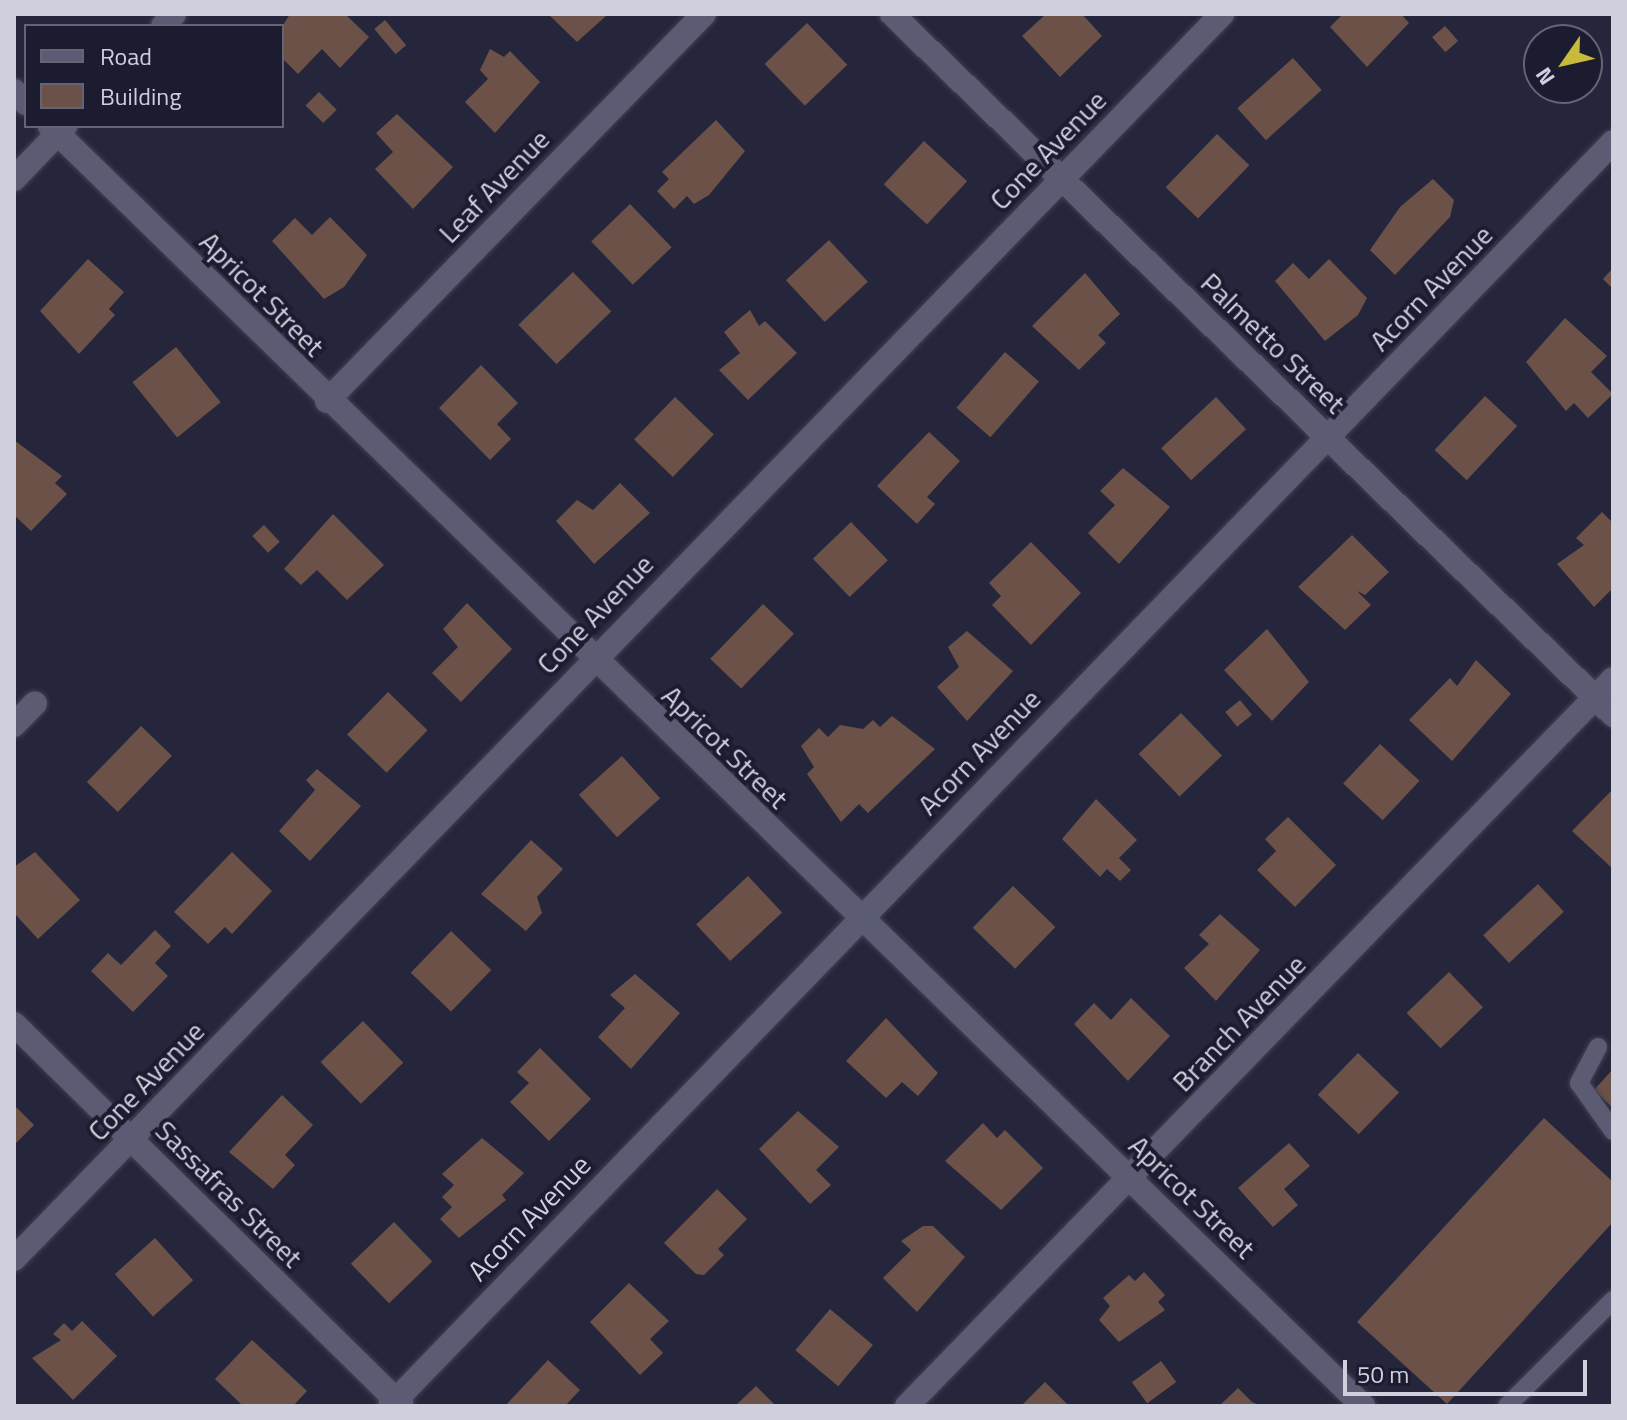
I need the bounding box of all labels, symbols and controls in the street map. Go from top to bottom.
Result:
legend [24,24,284,128]
north arrow [1523,24,1603,104]
text: Road [100,38,152,74]
text: N [1526,60,1563,92]
text: Building [100,78,182,114]
street label: Cone Avenue [983,83,1113,217]
street label: Leaf Avenue [432,122,556,250]
street label: Acorn Avenue [1363,218,1499,358]
street label: Apricot Street [193,225,331,363]
street label: Palmetto Street [1194,266,1352,420]
street label: Cone Avenue [530,547,660,681]
street label: Apricot Street [655,679,795,815]
street label: Acorn Avenue [911,682,1047,822]
street label: Branch Avenue [1165,948,1313,1098]
street label: Cone Avenue [81,1014,211,1148]
street label: Sassafras Street [149,1114,309,1274]
street label: Apricot Street [1122,1129,1262,1265]
street label: Acorn Avenue [461,1148,597,1288]
scale bar [1347,1344,1591,1394]
text: 50 m [1357,1356,1409,1392]

